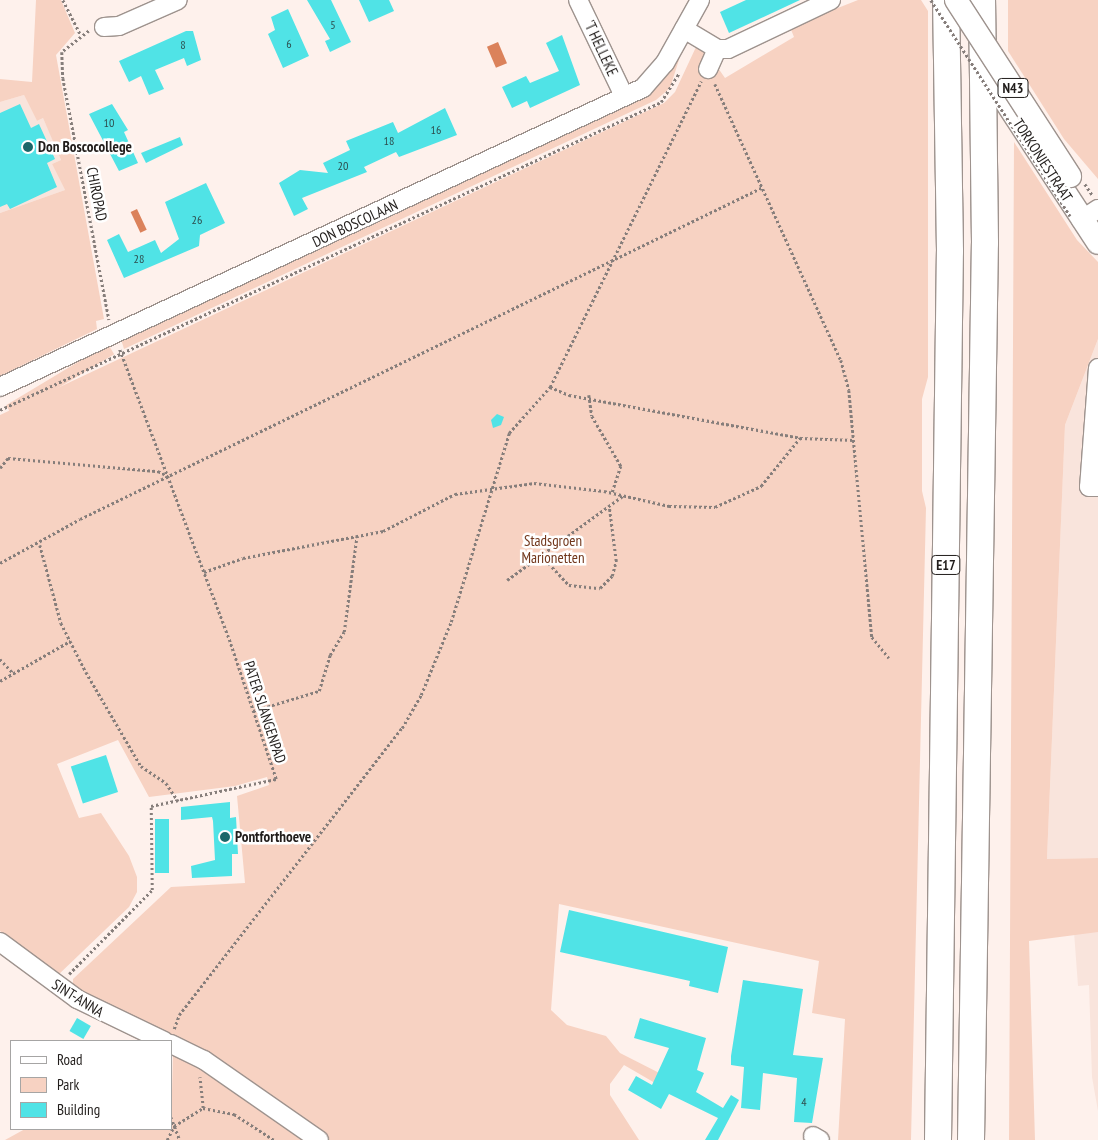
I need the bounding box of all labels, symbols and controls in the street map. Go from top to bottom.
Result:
street label: 'T HELLEKE [580,17,622,79]
house number: 5 [330,18,336,32]
house number: 6 [286,37,292,51]
house number: 8 [180,38,186,52]
road number: N43 [997,76,1029,100]
street label: TORKONJESTRAAT [1010,115,1076,205]
house number: 10 [104,116,114,130]
house number: 16 [431,123,441,137]
house number: 18 [384,134,394,148]
place label: Don Boscocollege [38,138,132,156]
marker: Don Boscocollege [22,141,34,153]
house number: 20 [338,159,348,173]
street label: CHIROPAD [83,166,111,222]
street label: DON BOSCOLAAN [309,195,401,251]
house number: 26 [192,213,202,227]
house number: 28 [134,252,144,266]
park label: Stadsgroen Marionetten [521,531,585,566]
road number: E17 [931,554,961,576]
street label: PATER SLANGENPAD [240,659,290,765]
place label: Pontforthoeve [235,828,311,846]
marker: Pontforthoeve [219,831,231,843]
street label: SINT-ANNA [49,975,107,1021]
legend [10,1040,172,1130]
text: Road [57,1050,83,1069]
text: Park [57,1075,79,1094]
house number: 4 [801,1095,807,1109]
text: Building [57,1100,100,1119]

